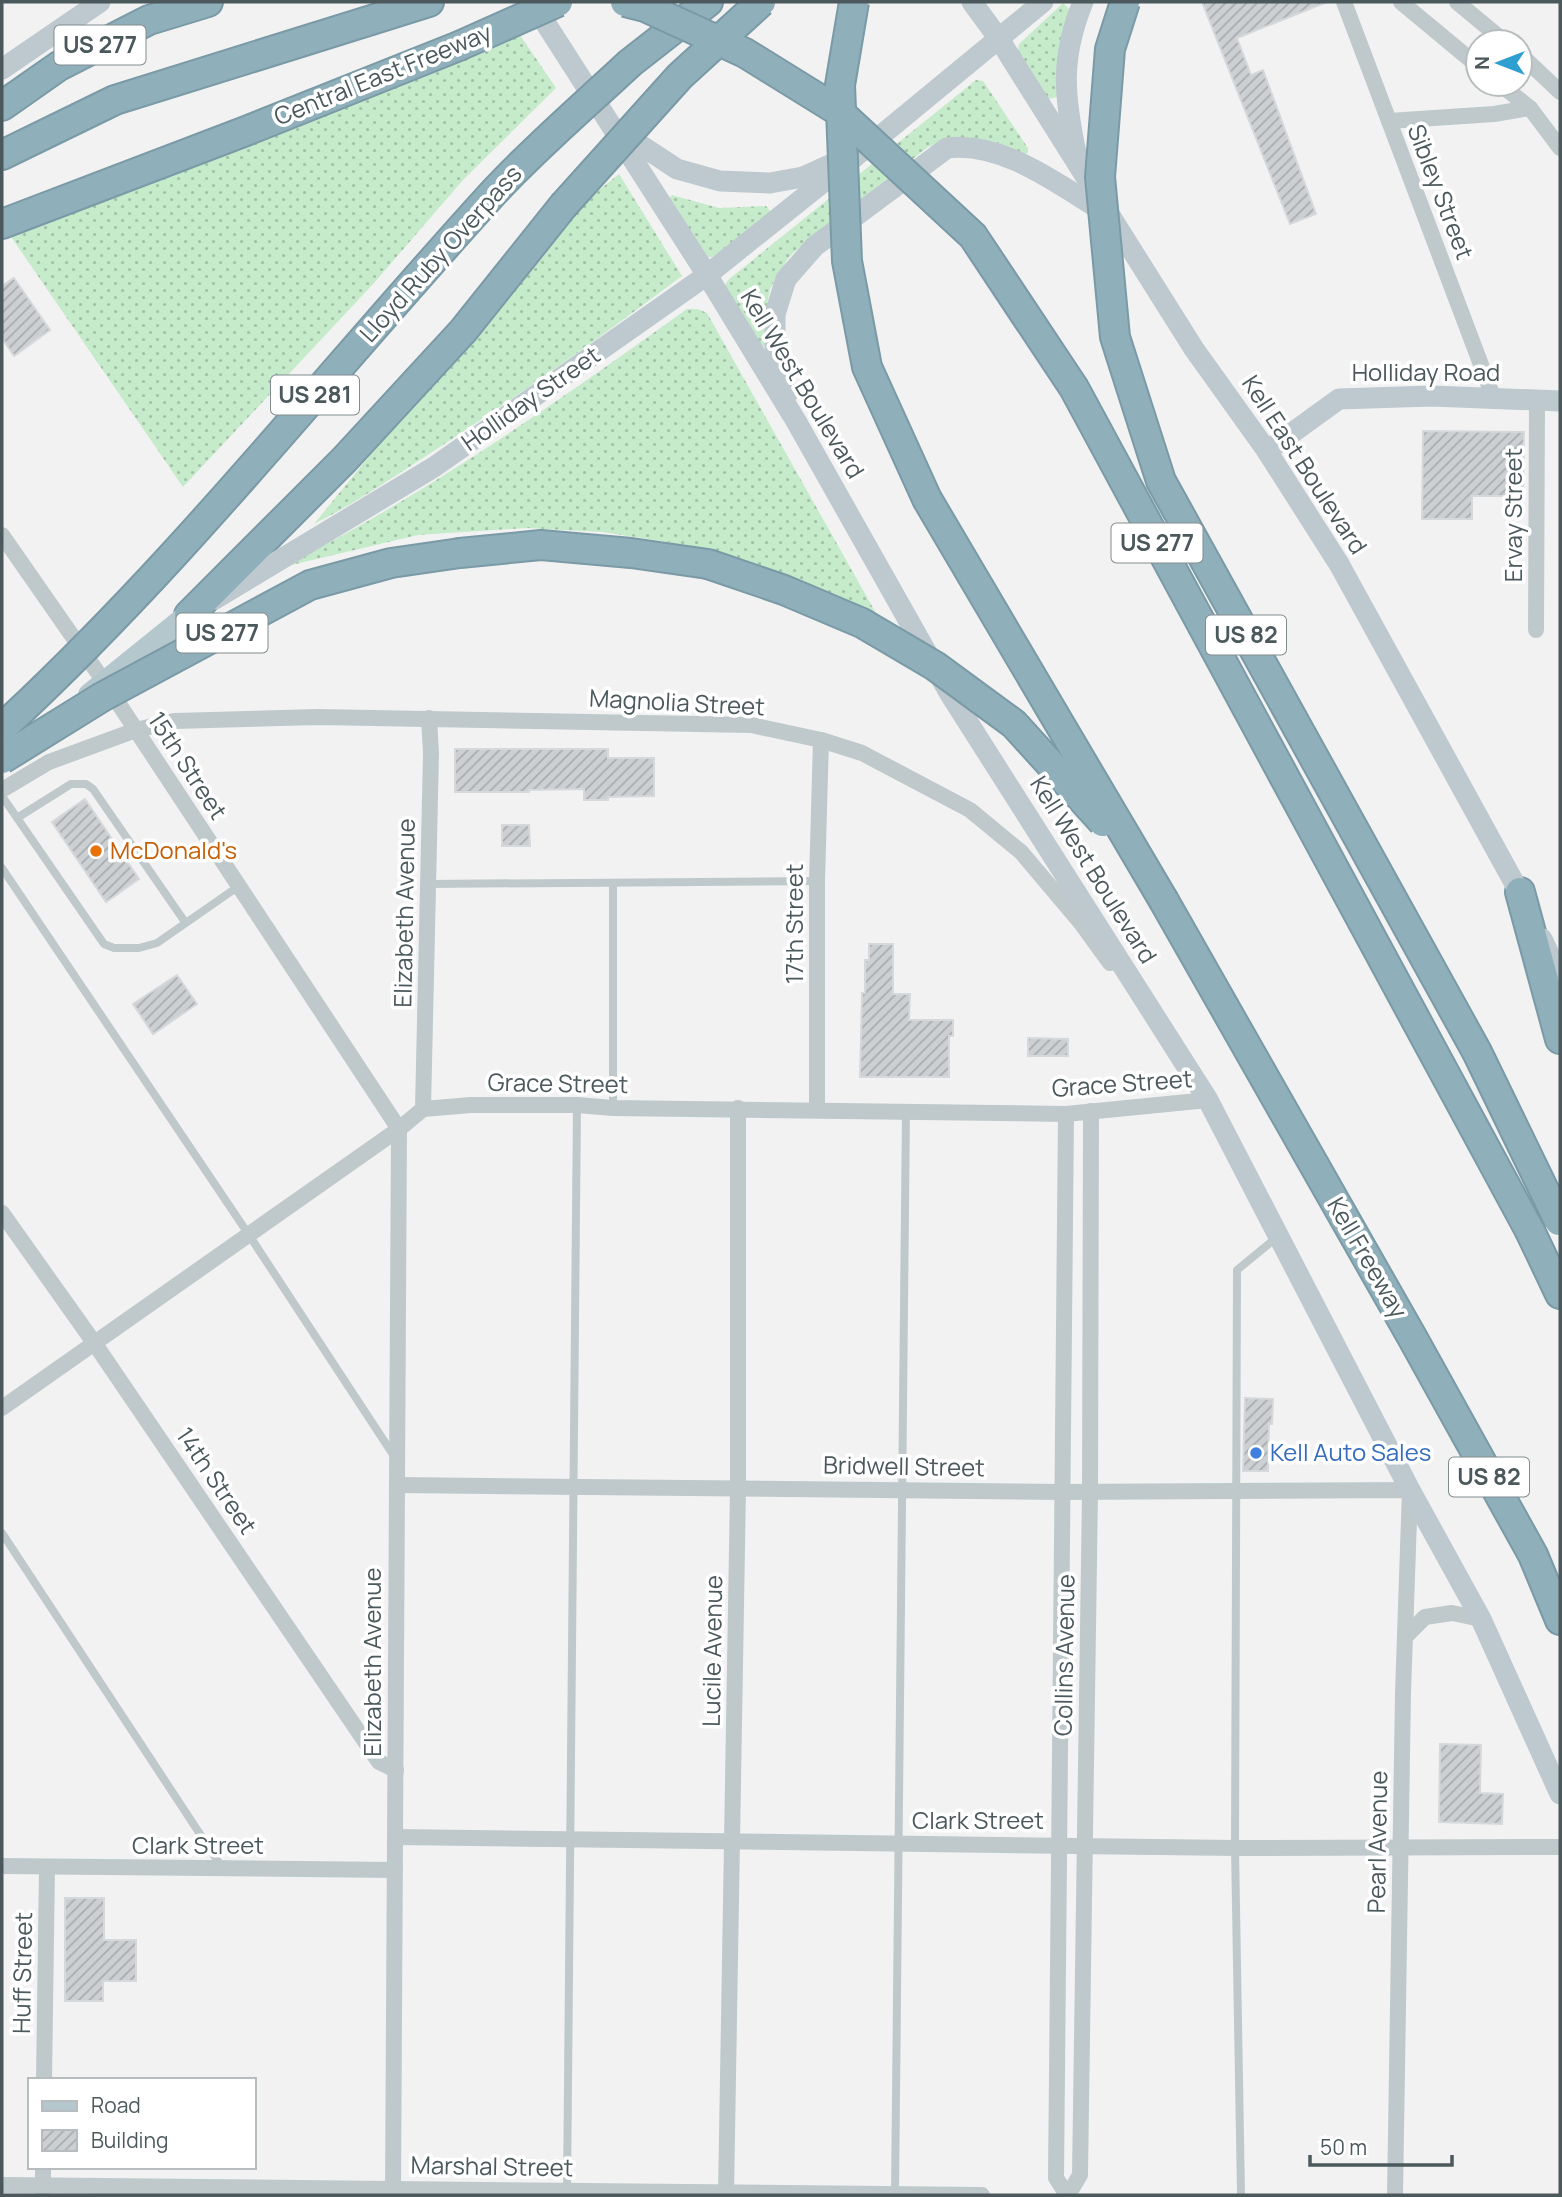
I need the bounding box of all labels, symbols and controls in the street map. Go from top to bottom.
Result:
street label: Central East Freeway [269,15,496,132]
road number: US 277 [55,26,146,64]
north arrow [1464,28,1534,98]
text: N [1469,56,1495,70]
street label: Sibley Street [1401,119,1482,264]
street label: Lloyd Ruby Overpass [351,157,528,349]
street label: Kell West Boulevard [734,283,873,484]
street label: Holliday Street [454,338,606,458]
street label: Holliday Road [1352,355,1500,388]
street label: Kell East Boulevard [1235,368,1375,560]
road number: US 281 [271,376,359,414]
street label: Ervay Street [1496,448,1529,582]
road number: US 277 [1112,524,1202,562]
road number: US 277 [176,614,268,652]
road number: US 82 [1206,615,1286,654]
street label: Magnolia Street [588,680,766,723]
street label: 15th Street [141,705,235,825]
street label: Kell West Boulevard [1023,769,1165,969]
street label: Elizabeth Avenue [385,818,422,1008]
place label: McDonald's [110,833,237,866]
marker: McDonald's [88,843,104,859]
street label: 17th Street [777,864,810,984]
street label: Grace Street [1051,1061,1193,1104]
street label: Grace Street [487,1065,629,1100]
street label: Kell Freeway [1320,1191,1416,1324]
street label: 14th Street [169,1420,265,1540]
place label: Kell Auto Sales [1270,1435,1431,1468]
marker: Kell Auto Sales [1248,1445,1264,1461]
street label: Bridwell Street [823,1448,985,1483]
road number: US 82 [1449,1458,1529,1496]
street label: Elizabeth Avenue [355,1567,388,1757]
street label: Collins Avenue [1046,1574,1081,1736]
street label: Lucile Avenue [694,1575,729,1727]
street label: Pearl Avenue [1359,1770,1394,1914]
street label: Clark Street [912,1803,1044,1836]
street label: Clark Street [132,1828,264,1861]
street label: Huff Street [4,1912,39,2034]
legend [28,2078,256,2169]
text: Road [91,2091,141,2119]
scale bar [1310,2124,1452,2168]
text: Building [91,2126,168,2154]
text: 50 m [1320,2133,1367,2161]
street label: Marshal Street [410,2148,574,2183]

